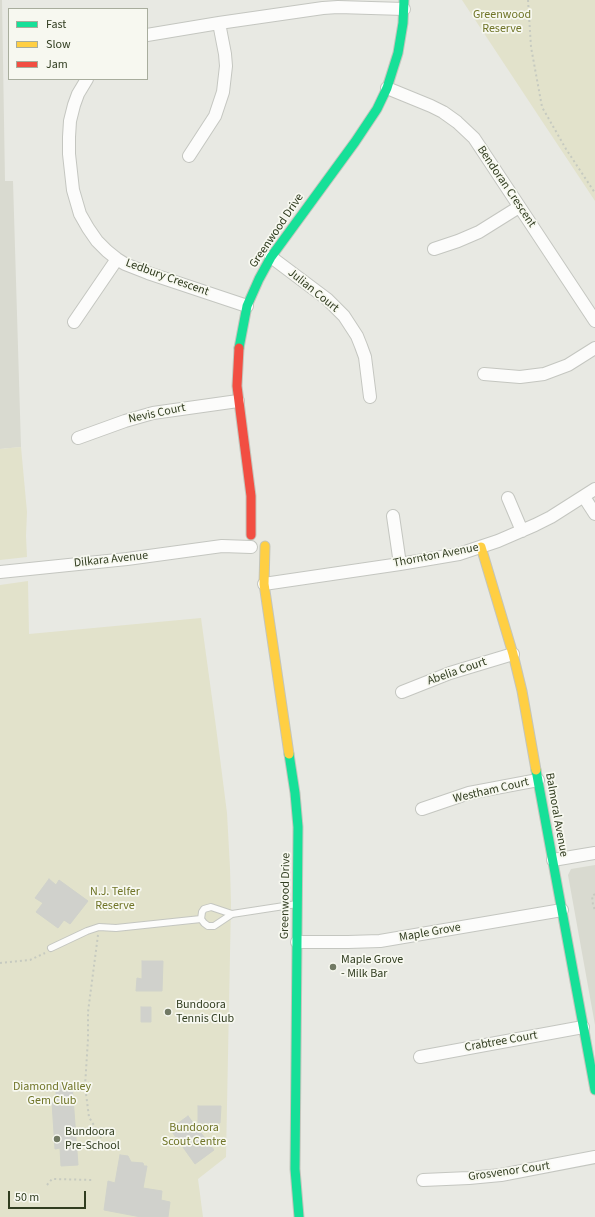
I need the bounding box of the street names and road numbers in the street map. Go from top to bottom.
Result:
street label: Bendoran Crescent [473,143,539,231]
street label: Greenwood Drive [247,191,307,271]
street label: Ledbury Crescent [123,256,211,300]
street label: Julian Court [285,266,341,316]
street label: Nevis Court [127,401,187,427]
street label: Thornton Avenue [392,541,480,571]
street label: Dilkara Avenue [73,549,149,571]
street label: Abelia Court [426,655,488,689]
street label: Balmoral Avenue [542,772,570,858]
street label: Westham Court [452,775,530,807]
street label: Greenwood Drive [278,853,294,939]
street label: Maple Grove [398,921,462,945]
street label: Crabtree Court [463,1029,539,1055]
street label: Grosvenor Court [467,1159,551,1185]

